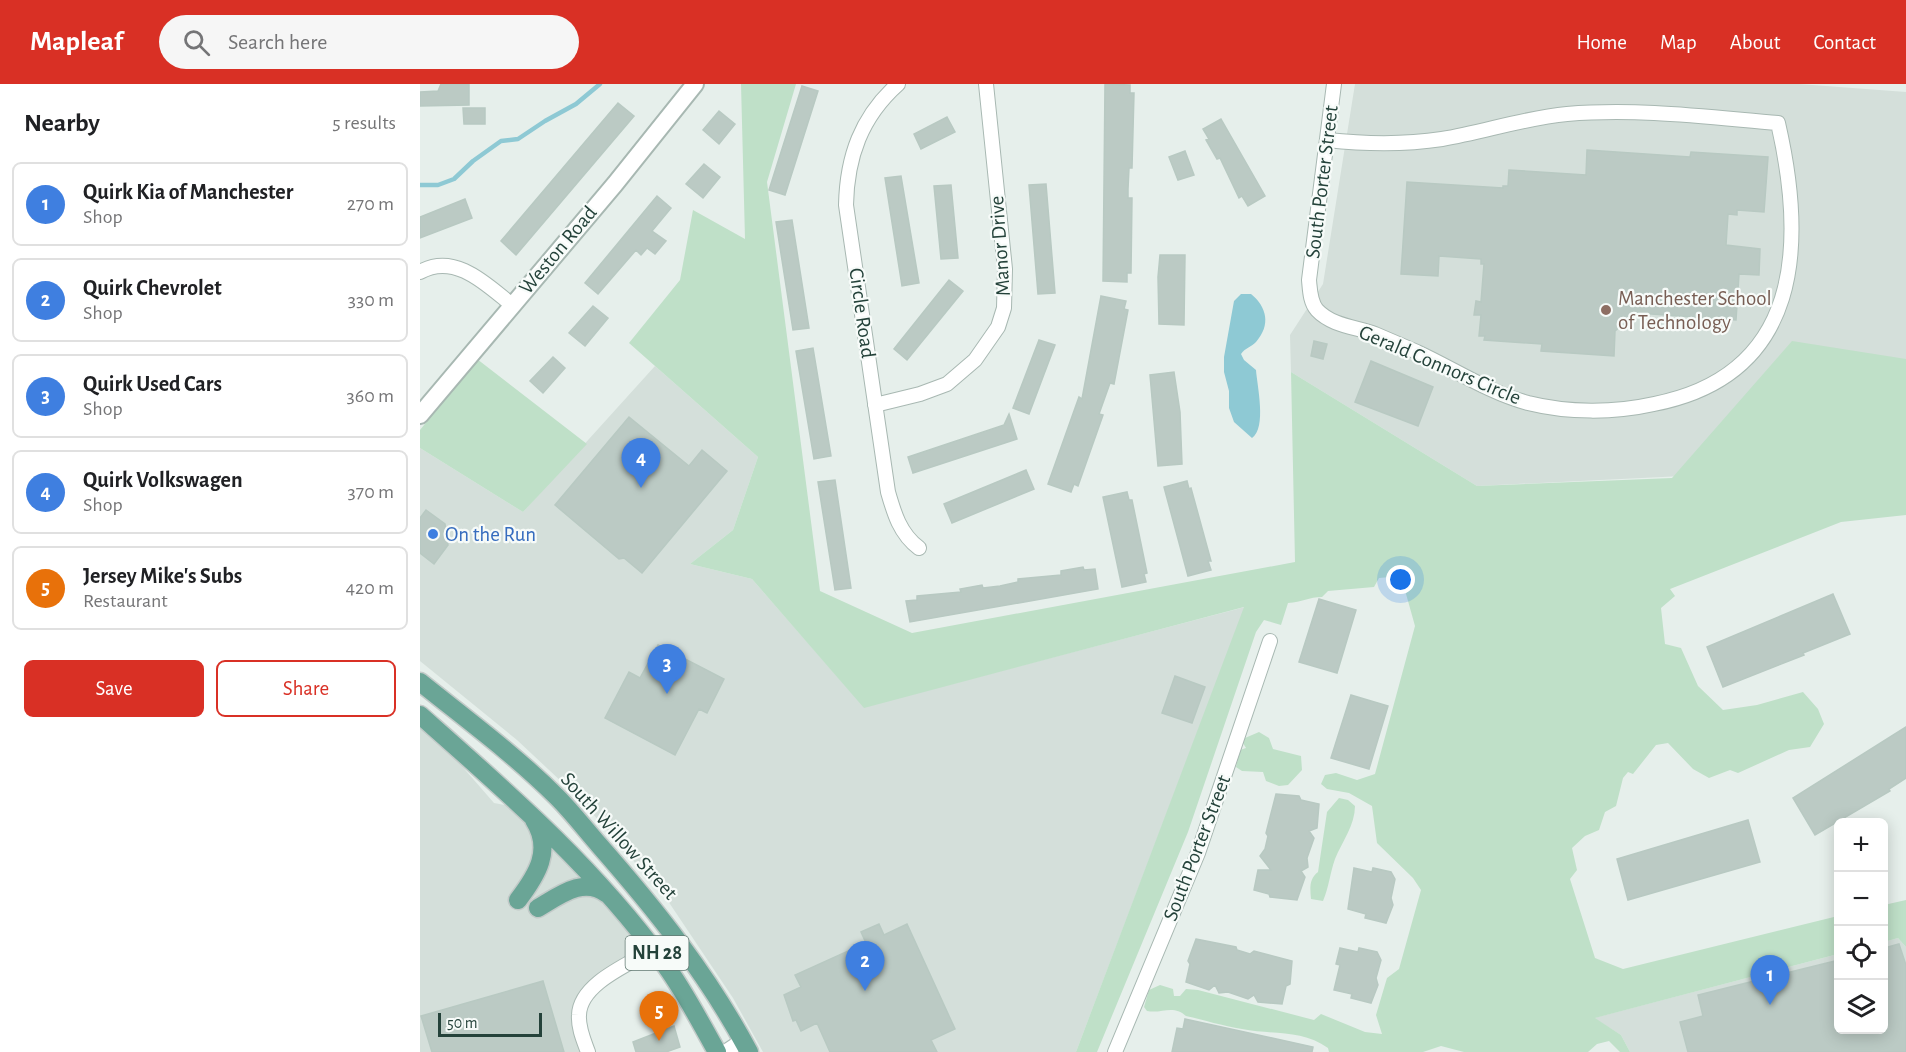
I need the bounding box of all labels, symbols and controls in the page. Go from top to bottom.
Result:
search box [159,15,579,69]
icon: search [180,26,213,59]
text: Mapleaf [30,28,123,56]
text: Search here [228,31,327,53]
text: Home [1576,32,1627,53]
text: Map [1660,32,1697,53]
text: About [1730,32,1780,53]
text: Contact [1813,32,1876,53]
street label: South Porter Street [1302,104,1342,260]
text: Nearby [24,110,100,136]
text: 5 results [332,113,396,133]
text: Quirk Kia of Manchester [83,181,293,203]
text: 1 [42,194,49,214]
text: 270 m [347,194,394,214]
street label: Manor Drive [986,195,1014,297]
street label: Weston Road [515,202,601,298]
text: Shop [83,207,123,227]
street label: Circle Road [845,267,879,360]
text: Quirk Chevrolet [83,277,222,299]
place label: Manchester School of Technology [1618,288,1772,333]
text: 2 [41,290,50,310]
text: 330 m [348,290,394,310]
text: Shop [83,303,123,323]
marker: Manchester School of Technology [1599,303,1613,317]
street label: Gerald Connors Circle [1356,321,1524,409]
text: Quirk Used Cars [83,373,222,395]
text: 3 [41,386,50,406]
text: 360 m [347,386,394,406]
text: Shop [83,399,123,419]
pin: 4 [622,438,660,488]
text: Quirk Volkswagen [83,469,243,491]
text: 4 [40,482,51,502]
text: 370 m [348,482,394,502]
text: Shop [83,495,123,515]
place label: On the Run [445,524,536,545]
marker: On the Run [426,527,440,541]
text: Jersey Mike's Subs [83,565,242,587]
your location [1386,565,1415,594]
text: 5 [41,578,50,598]
text: 420 m [345,578,394,598]
text: Restaurant [83,591,168,611]
pin: 3 [648,644,686,694]
button: Save [24,660,204,717]
button: Share [216,660,396,717]
street label: South Willow Street [557,768,681,904]
street label: South Porter Street [1160,772,1235,924]
map controls [1834,818,1888,1034]
button: + [1834,818,1888,872]
button: − [1834,872,1888,926]
button: locate [1834,926,1888,980]
road number: NH 28 [626,936,688,970]
pin: 2 [846,942,884,991]
pin: 1 [1750,956,1790,1005]
button: layers [1834,980,1888,1034]
pin: 5 [640,992,678,1041]
scale bar [438,1010,542,1038]
text: 50 m [447,1015,478,1031]

